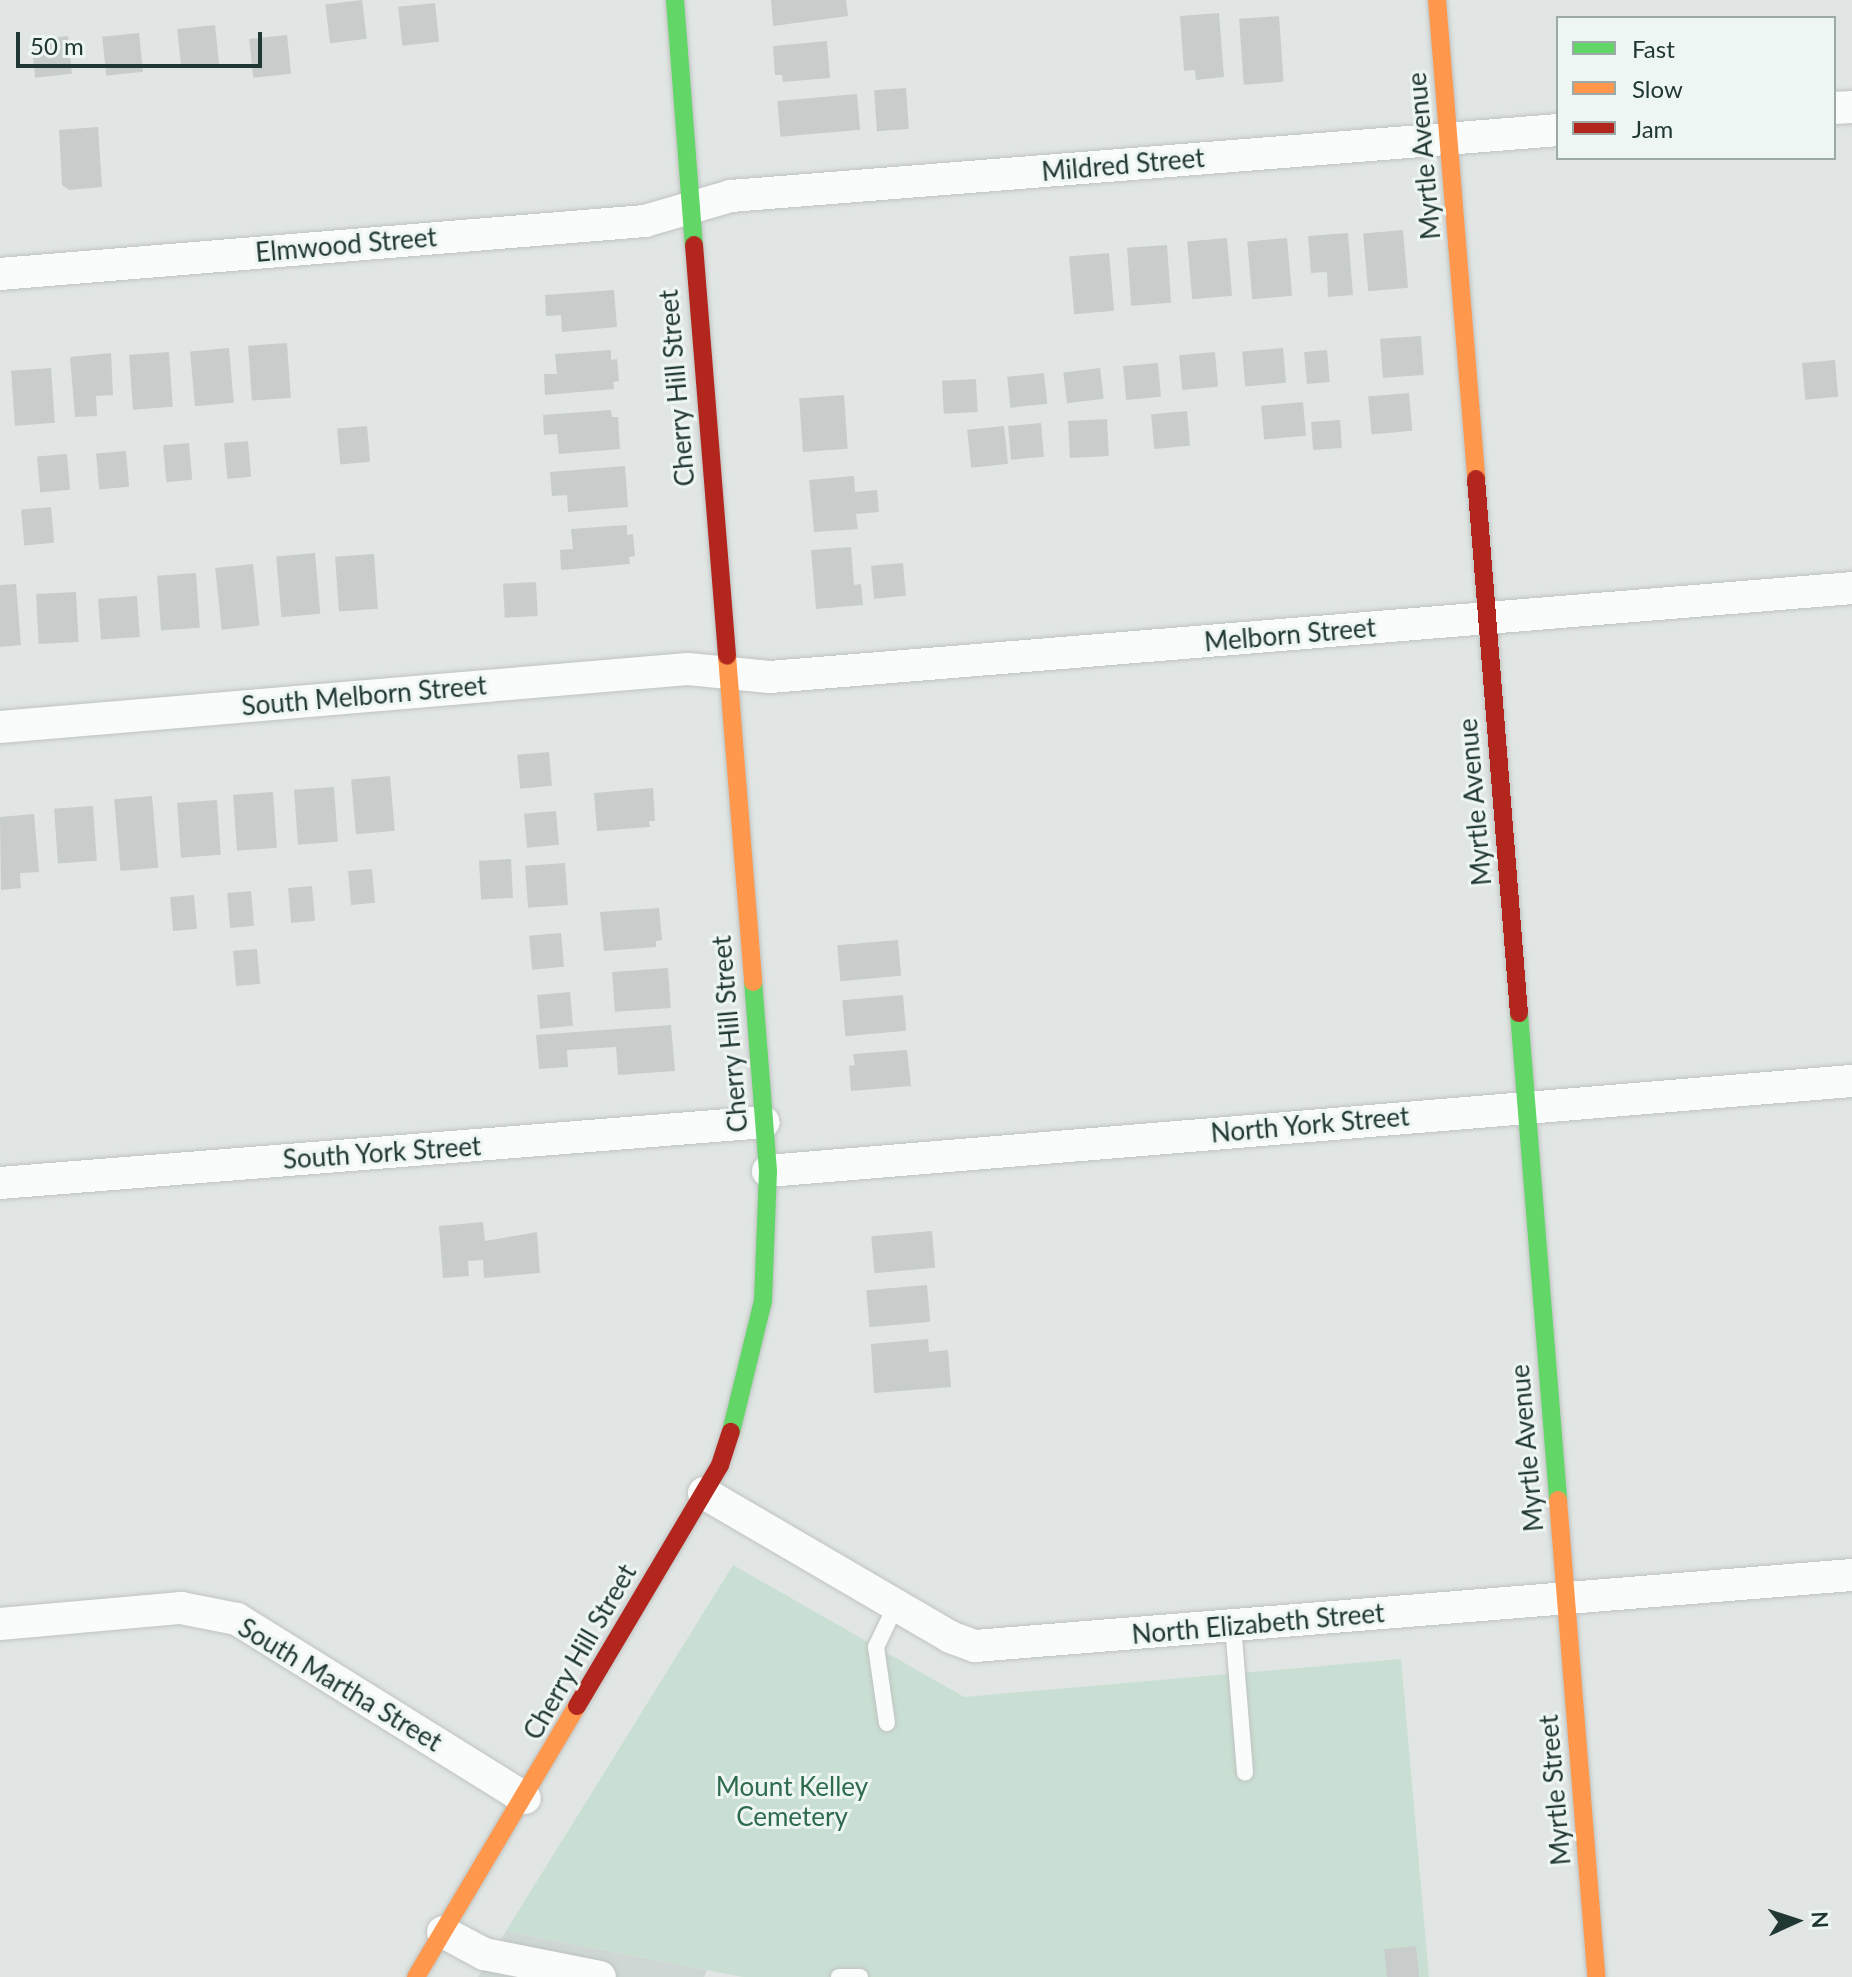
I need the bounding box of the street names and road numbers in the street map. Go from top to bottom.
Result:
street label: Myrtle Avenue [1401,71,1447,241]
street label: Mildred Street [1040,142,1206,188]
street label: Elmwood Street [254,222,438,268]
street label: Cherry Hill Street [653,288,701,488]
street label: Melborn Street [1203,612,1377,658]
street label: South Melborn Street [240,670,488,722]
street label: Myrtle Avenue [1452,717,1498,887]
street label: Cherry Hill Street [706,934,754,1134]
street label: North York Street [1209,1101,1411,1149]
street label: South York Street [281,1130,483,1176]
street label: Myrtle Avenue [1504,1363,1550,1533]
street label: Cherry Hill Street [517,1559,643,1745]
street label: North Elizabeth Street [1131,1597,1385,1651]
street label: South Martha Street [233,1612,447,1758]
street label: Myrtle Street [1533,1713,1577,1867]

